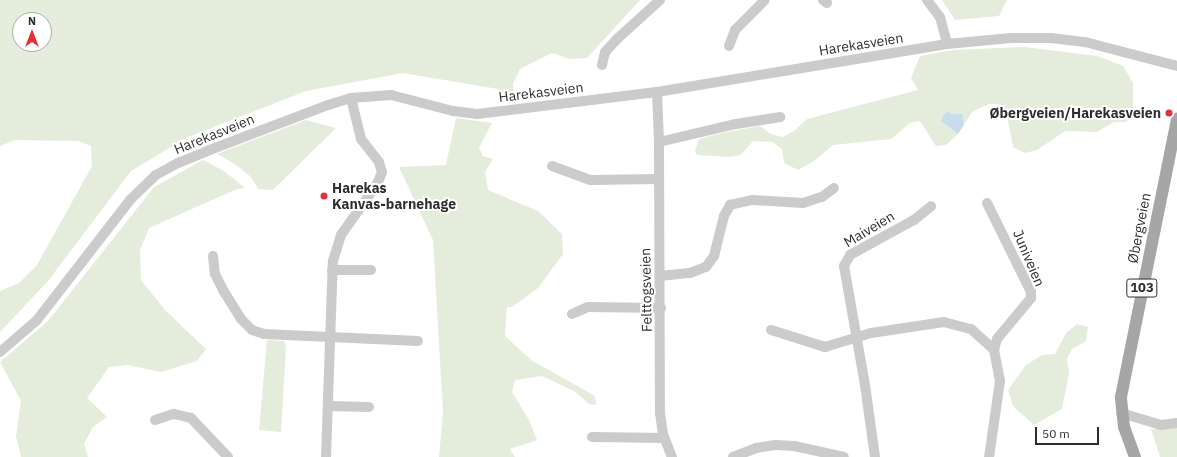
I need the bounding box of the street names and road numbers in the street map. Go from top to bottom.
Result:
street label: Harekasveien [818,29,904,59]
street label: Harekasveien [498,78,584,106]
street label: Harekasveien [171,110,257,158]
street label: Øbergveien [1124,191,1154,265]
street label: Maiveien [841,207,897,251]
street label: Juniveien [1010,227,1048,289]
street label: Felttogsveien [637,248,655,332]
road number: 103 [1126,277,1158,299]

